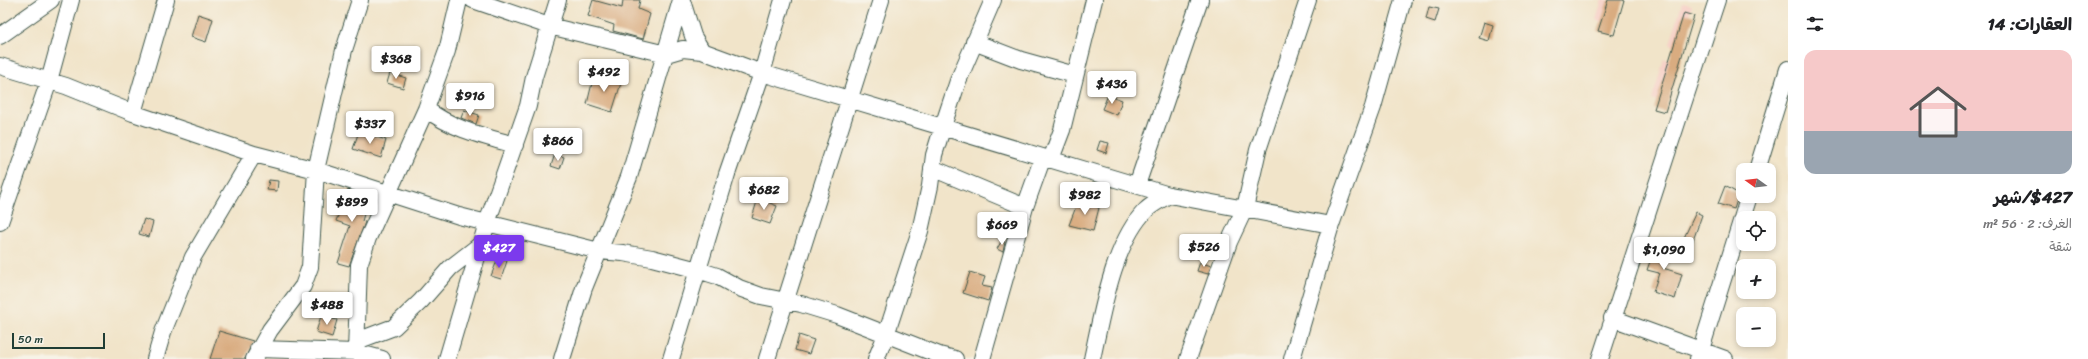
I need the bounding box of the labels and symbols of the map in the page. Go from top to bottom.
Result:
pin: $368 [372,46,420,80]
pin: $492 [580,59,628,93]
pin: $436 [1088,71,1136,105]
pin: $916 [446,83,494,117]
pin: $337 [346,111,394,145]
pin: $866 [534,128,582,162]
north arrow [1736,163,1776,203]
pin: $682 [740,177,788,211]
pin: $982 [1061,182,1109,216]
pin: $899 [328,189,376,223]
pin: $669 [978,212,1026,246]
pin: $526 [1180,234,1228,268]
pin: $427 [475,235,523,269]
pin: $1,090 [1631,237,1697,271]
pin: $488 [303,292,351,326]
scale bar [12,331,105,350]

